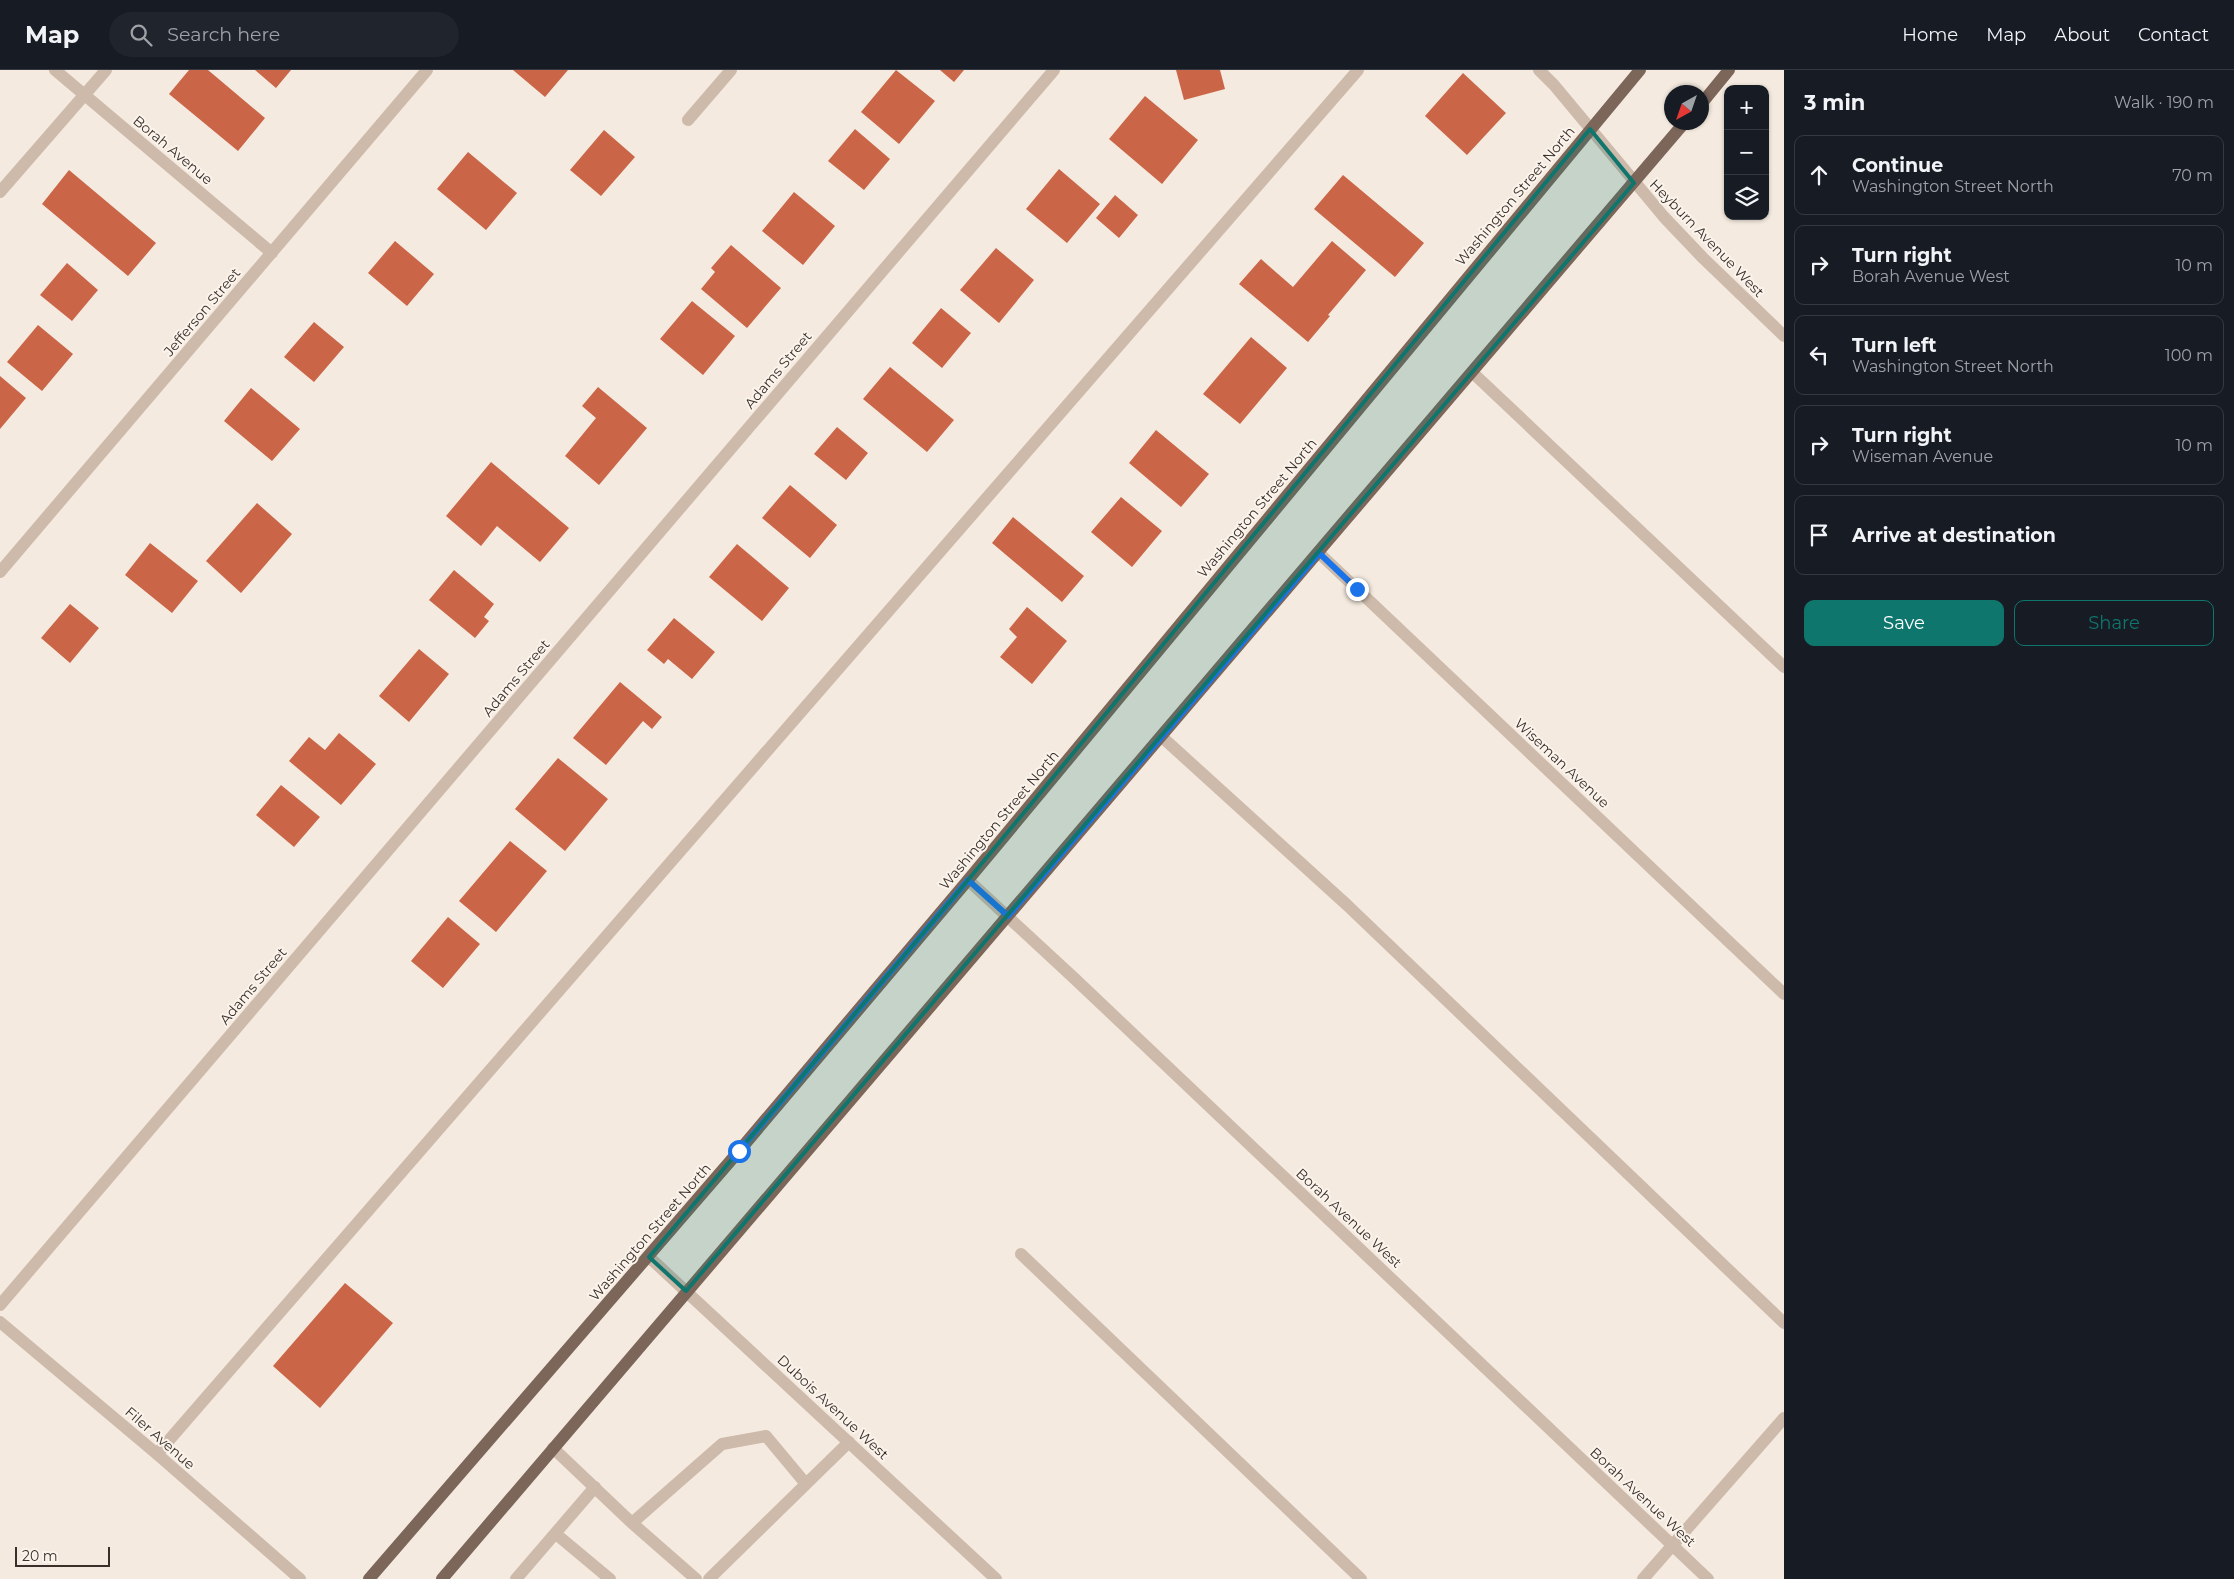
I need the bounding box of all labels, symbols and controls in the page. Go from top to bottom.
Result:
search box [109,12,459,57]
text: Map [25,20,79,49]
icon: search [127,21,155,49]
text: Search here [167,23,280,46]
text: Home [1902,24,1958,46]
text: Map [1986,24,2026,46]
text: About [2054,24,2110,46]
text: Contact [2138,24,2209,46]
north arrow [1664,85,1709,130]
map controls [1724,85,1769,220]
button: + [1724,85,1769,130]
text: 3 min [1804,90,1865,115]
text: Walk · 190 m [2114,93,2214,112]
street label: Borah Avenue [129,111,217,189]
street label: Washington Street North [1451,123,1579,269]
button: − [1724,130,1769,175]
text: Continue [1852,154,1943,177]
icon: ahead [1805,161,1833,189]
text: 70 m [2172,166,2213,185]
street label: Heyburn Avenue West [1646,175,1768,301]
button: layers [1724,175,1769,220]
text: Washington Street North [1852,177,2054,196]
text: Turn right [1852,244,1952,267]
icon: right [1805,251,1833,279]
text: 10 m [2175,256,2213,275]
street label: Jefferson Street [159,264,244,361]
text: Borah Avenue West [1852,267,2010,286]
street label: Adams Street [740,327,816,412]
text: Turn left [1852,334,1937,357]
icon: left [1805,341,1833,369]
text: 100 m [2165,346,2213,365]
text: Washington Street North [1852,357,2054,376]
text: Turn right [1852,424,1952,447]
icon: right [1805,431,1833,459]
street label: Washington Street North [1193,435,1321,581]
text: 10 m [2175,436,2213,455]
text: Wiseman Avenue [1852,447,1993,466]
icon: arrive [1805,521,1833,549]
text: Arrive at destination [1852,524,2056,547]
route end [1346,578,1369,601]
button: Save [1804,600,2004,646]
button: Share [2014,600,2214,646]
street label: Adams Street [478,635,554,720]
street label: Wiseman Avenue [1511,714,1613,812]
street label: Washington Street North [935,747,1063,893]
street label: Adams Street [215,943,291,1028]
route start [728,1140,751,1163]
street label: Washington Street North [585,1159,715,1305]
street label: Borah Avenue West [1292,1164,1406,1272]
street label: Dubois Avenue West [774,1351,893,1464]
street label: Filer Avenue [121,1403,199,1473]
street label: Borah Avenue West [1586,1443,1700,1551]
scale bar [15,1544,110,1567]
text: 20 m [22,1547,58,1565]

